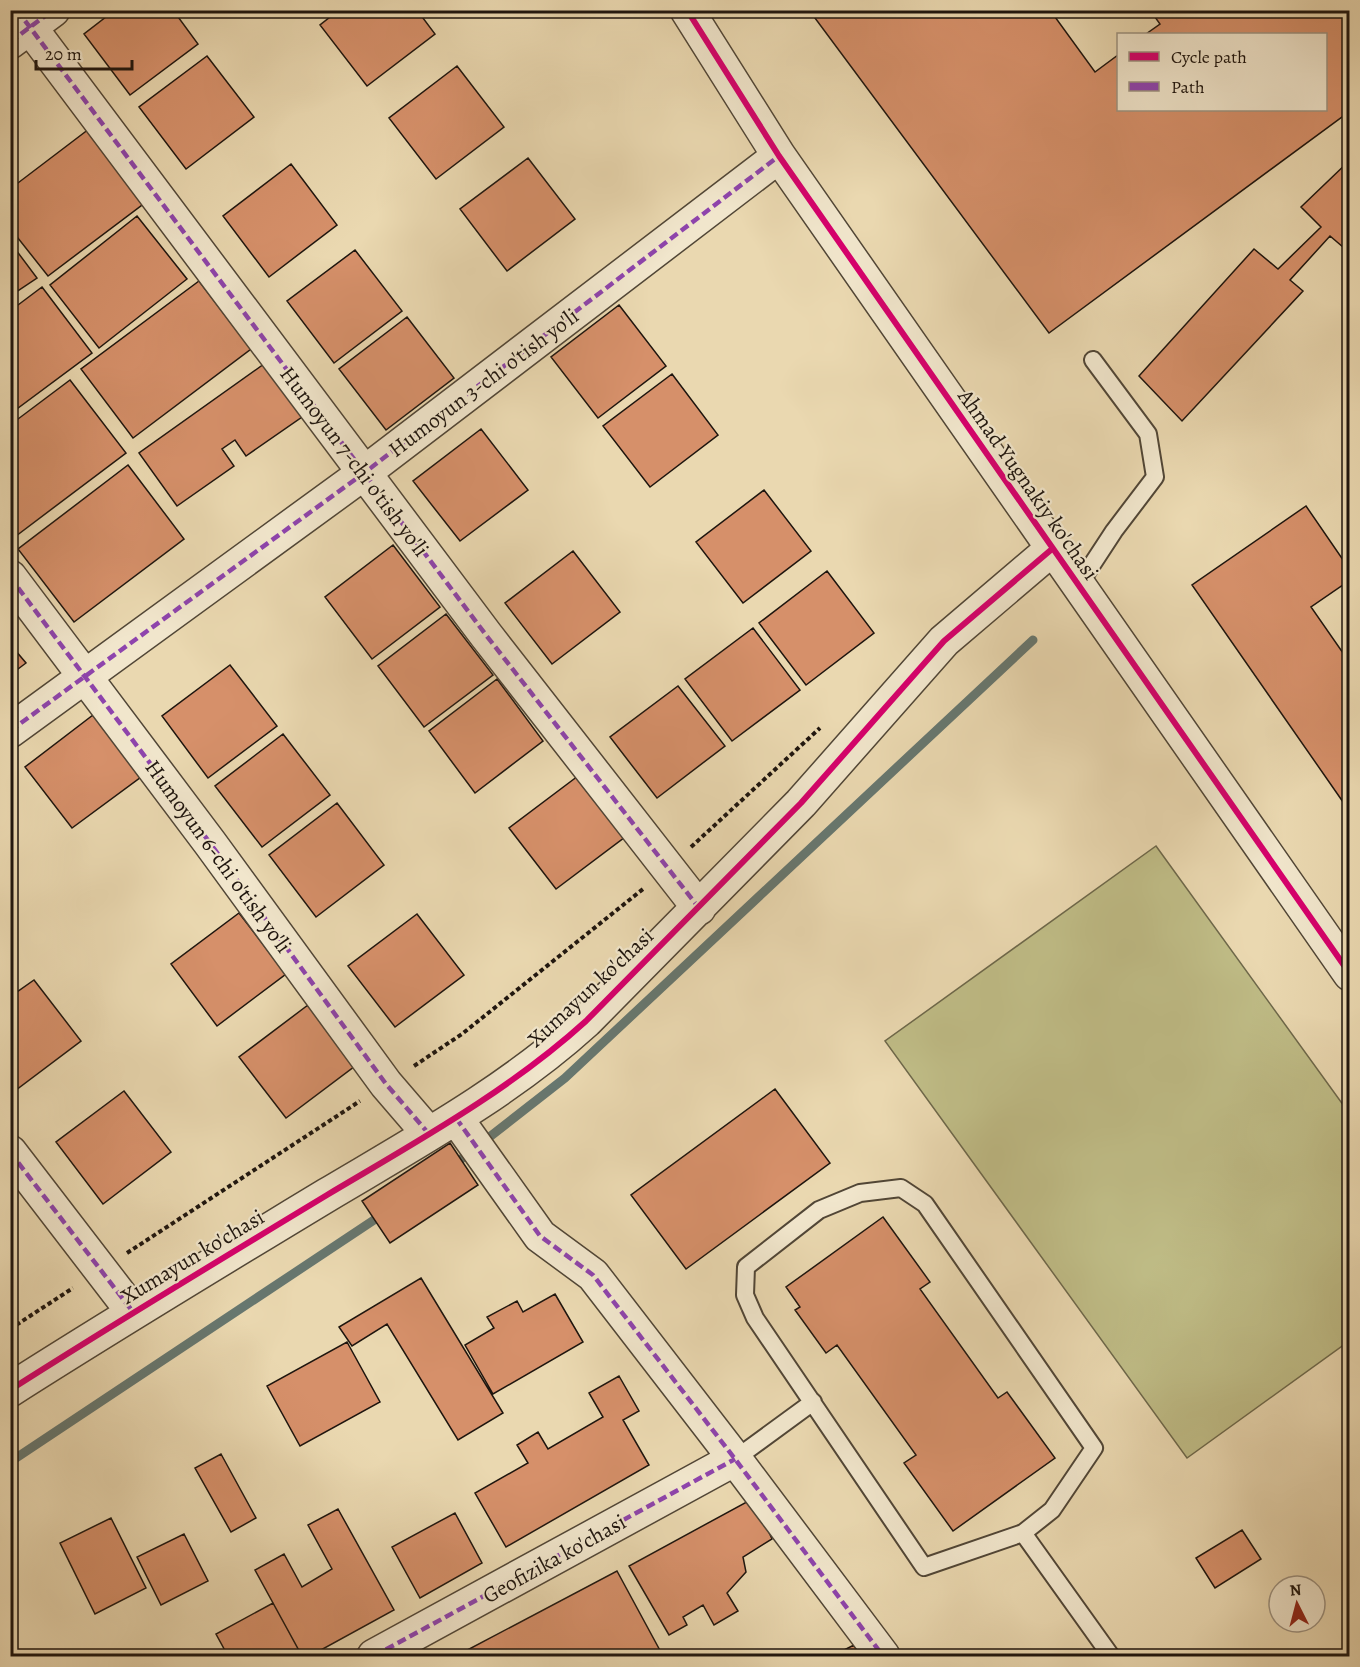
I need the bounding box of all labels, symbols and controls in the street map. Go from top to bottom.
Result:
scale bar [36,33,132,71]
legend [1117,33,1327,111]
text: 20 m [45,42,82,66]
text: Cycle path [1171,45,1247,69]
text: Path [1171,75,1205,99]
street label: Humoyun 3-chi o'tish yo'li [382,301,585,464]
street label: Humoyun 7-chi o'tish yo'li [273,360,436,563]
street label: Ahmad Yugnakiy ko'chasi [950,382,1106,586]
street label: Humoyun 6-chi o'tish yo'li [138,754,299,959]
street label: Xumayun ko'chasi [521,921,660,1054]
street label: Xumayun ko'chasi [115,1202,270,1312]
street label: Geofizika ko'chasi [477,1507,632,1611]
north arrow [1267,1574,1327,1634]
text: N [1289,1578,1303,1602]

